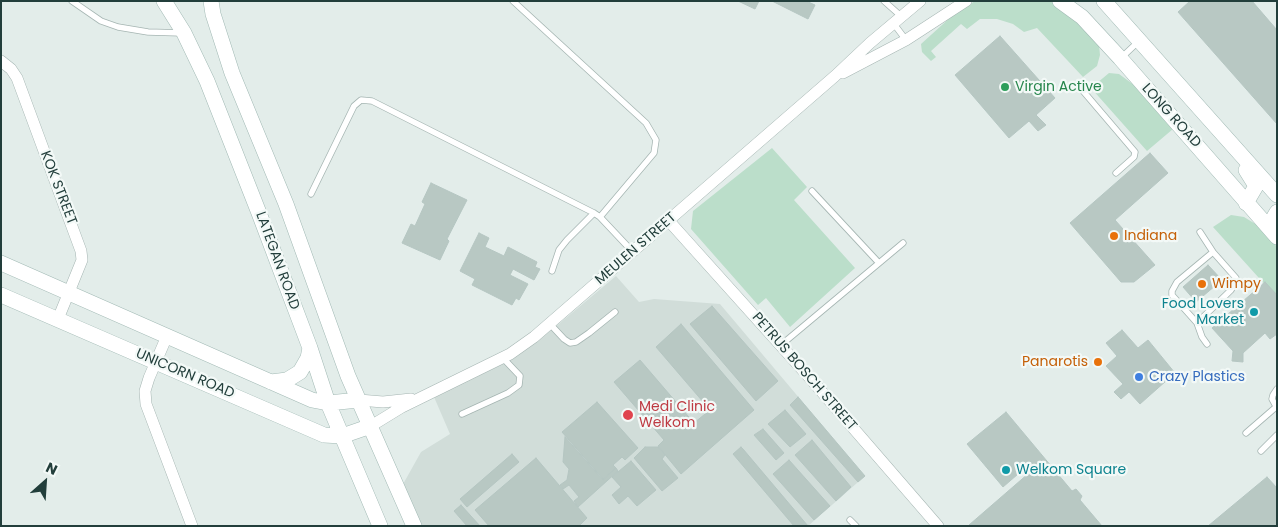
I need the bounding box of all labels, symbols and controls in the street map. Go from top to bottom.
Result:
place label: Virgin Active [1015,79,1102,95]
marker: Virgin Active [999,81,1011,93]
street label: LONG ROAD [1138,81,1204,151]
street label: KOK STREET [36,149,80,227]
street label: MEULEN STREET [592,209,680,289]
street label: LATEGAN ROAD [251,210,303,312]
place label: Indiana [1124,228,1177,244]
marker: Indiana [1108,230,1120,242]
place label: Wimpy [1212,276,1261,292]
marker: Wimpy [1196,278,1208,290]
place label: Food Lovers Market [1162,296,1244,328]
marker: Food Lovers Market [1248,306,1260,318]
street label: PETRUS BOSCH STREET [748,309,860,435]
street label: UNICORN ROAD [133,346,237,402]
place label: Panarotis [1022,354,1088,370]
marker: Panarotis [1092,356,1104,368]
place label: Crazy Plastics [1149,369,1245,385]
marker: Crazy Plastics [1133,371,1145,383]
place label: Medi Clinic Welkom [639,399,715,432]
marker: Medi Clinic Welkom [621,408,635,422]
north arrow [20,457,70,507]
text: N [42,457,61,480]
place label: Welkom Square [1016,462,1126,478]
marker: Welkom Square [1000,464,1012,476]

